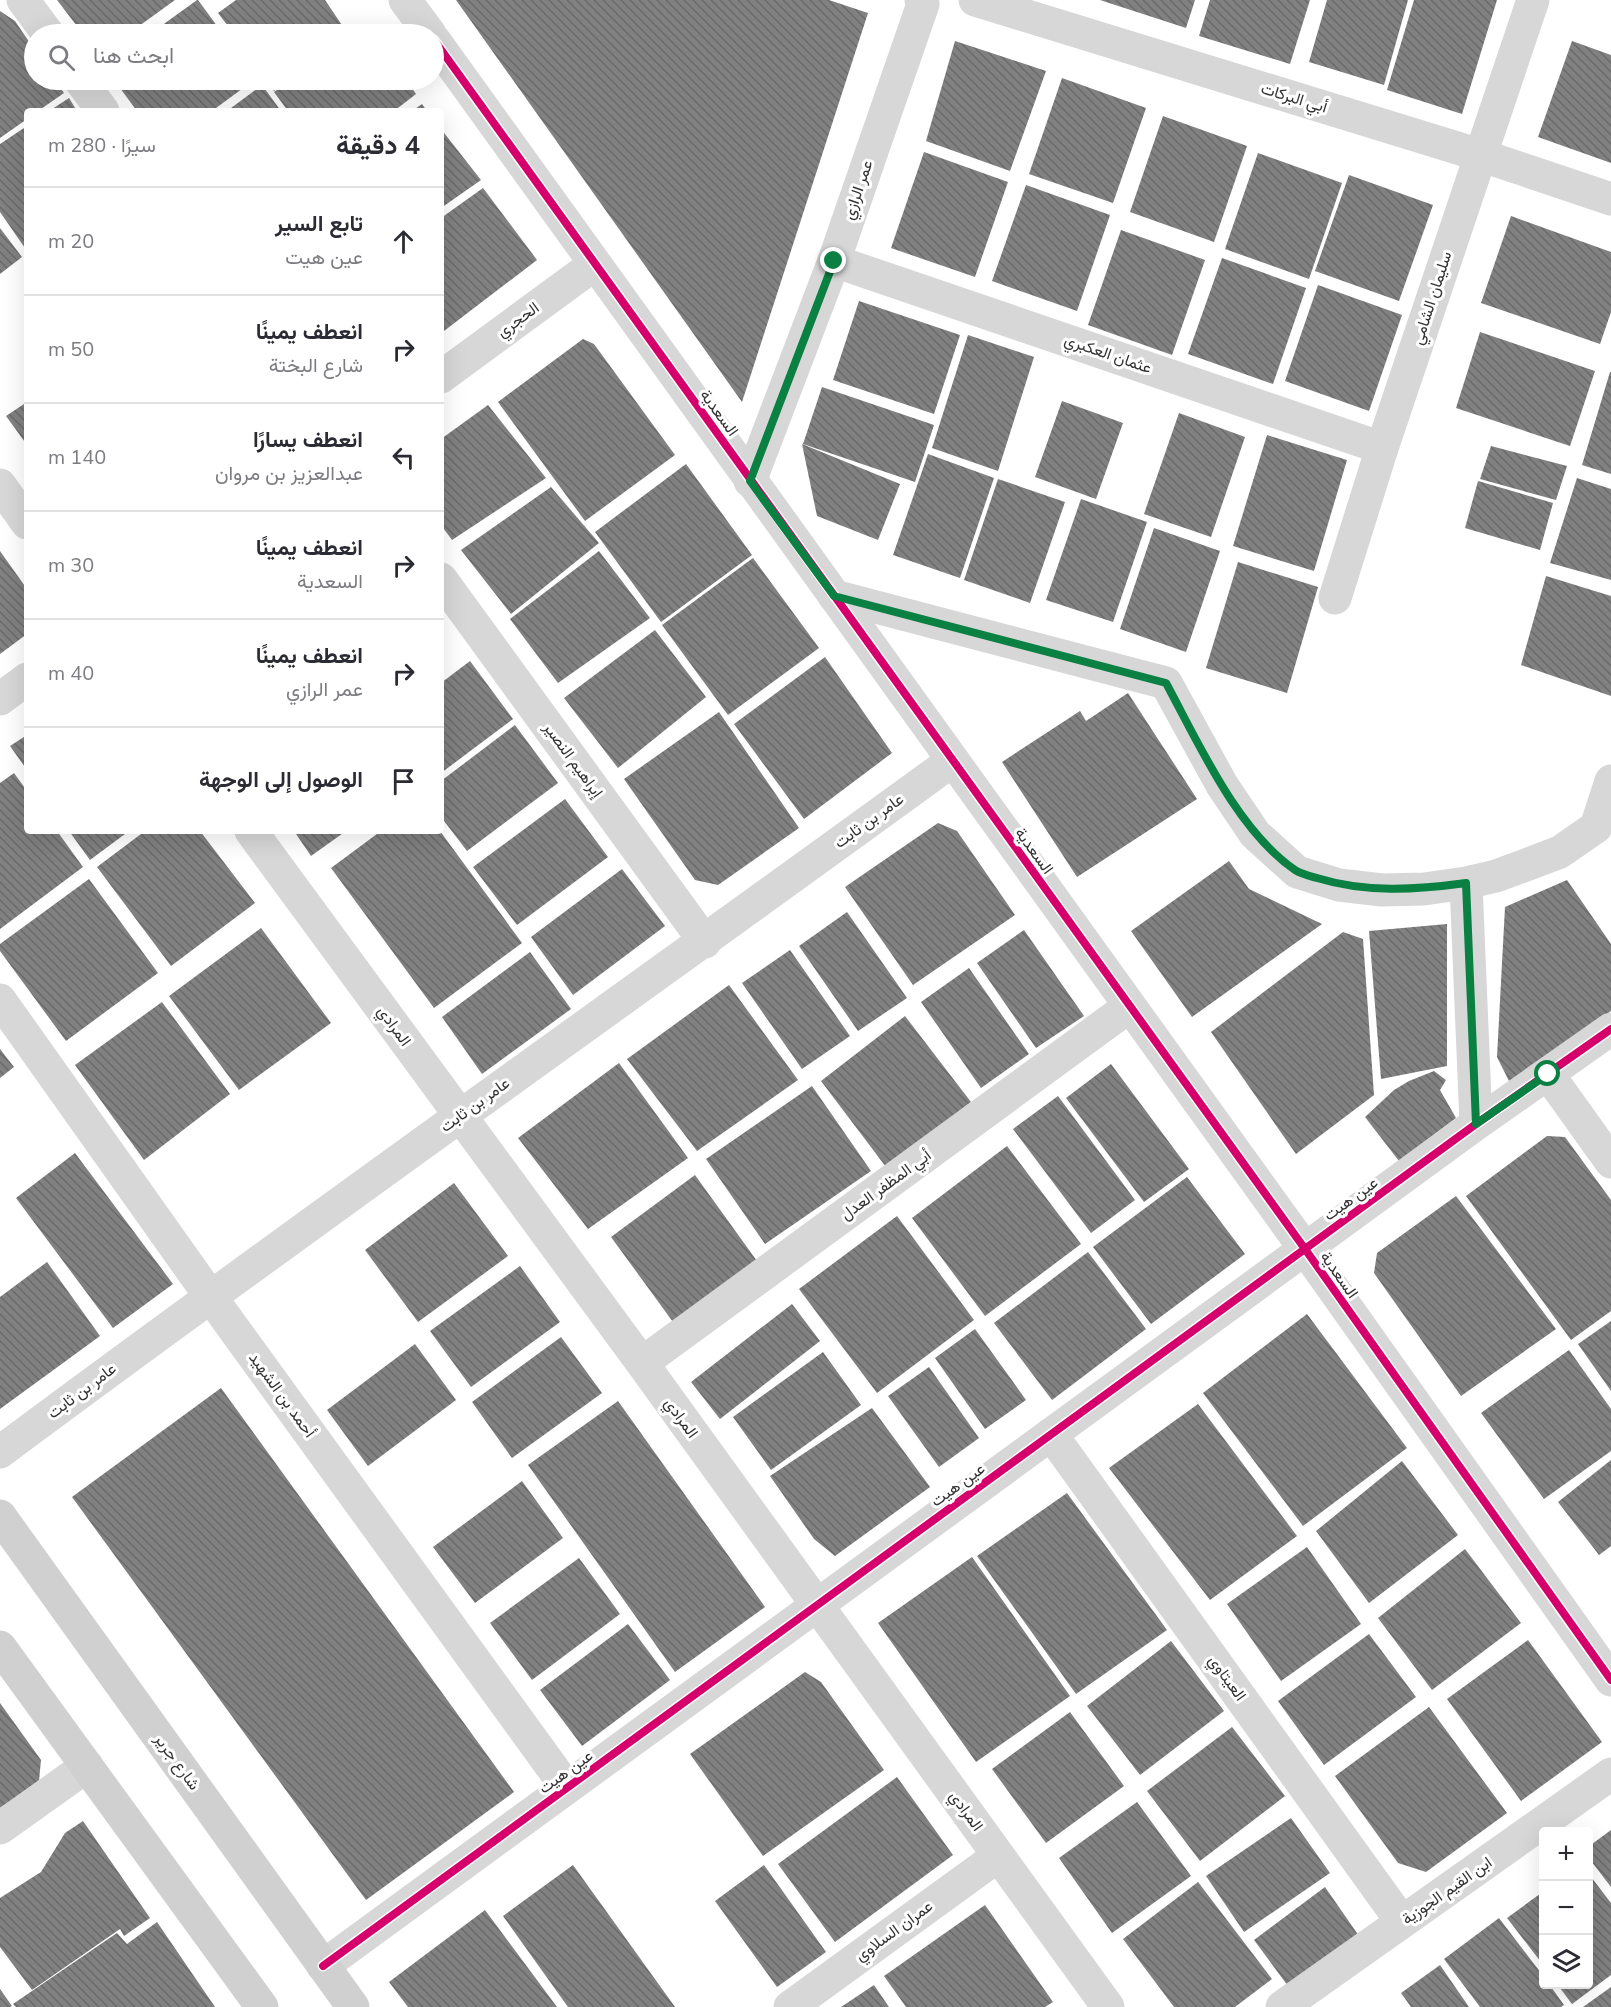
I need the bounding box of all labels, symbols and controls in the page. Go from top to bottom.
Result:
search box [24,24,444,90]
icon: search [45,41,78,74]
text: ابحث هنا [93,41,174,71]
street label: أبي البركات [1258,78,1330,120]
text: 4 دقيقة [336,128,420,163]
text: سيرًا · 280 m [48,132,156,159]
street label: عمر الرازي [838,157,880,223]
text: تابع السير [275,209,363,239]
icon: ahead [387,225,420,258]
text: 20 m [48,228,94,255]
text: عين هيت [285,244,363,271]
route end [820,247,846,273]
street label: سليمان الشامي [1407,248,1459,348]
street label: الحجري [492,297,545,345]
text: انعطف يمينًا [256,317,363,347]
street label: عثمان العكبري [1061,329,1155,381]
icon: right [387,333,420,366]
text: 50 m [48,336,94,363]
text: شارع البختة [269,352,363,379]
street label: السعدية [695,385,743,441]
text: انعطف يسارًا [253,425,363,455]
icon: left [387,441,420,474]
text: 140 m [48,444,106,471]
text: عبدالعزيز بن مروان [215,460,363,487]
text: انعطف يمينًا [256,533,363,563]
icon: right [387,549,420,582]
text: 30 m [48,552,94,579]
text: السعدية [297,568,363,595]
text: انعطف يمينًا [256,641,363,671]
icon: right [387,657,420,690]
text: 40 m [48,660,94,687]
text: عمر الرازي [286,676,363,703]
street label: إبراهيم النصير [538,717,608,802]
text: الوصول إلى الوجهة [199,765,363,795]
icon: arrive [387,765,420,798]
street label: عامر بن ثابت [830,788,908,854]
street label: السعدية [1010,823,1058,879]
street label: المرادي [370,1001,416,1052]
route start [1534,1060,1560,1086]
street label: عامر بن ثابت [436,1072,514,1138]
street label: أبي المظفر العدل [836,1144,937,1227]
street label: عين هيت [1319,1172,1383,1226]
street label: السعدية [1315,1247,1363,1303]
street label: أحمد بن الشهيد [244,1348,321,1442]
street label: عامر بن ثابت [43,1358,121,1424]
street label: المرادي [657,1393,703,1444]
street label: عين هيت [926,1458,990,1512]
street label: العيتاوي [1201,1650,1251,1707]
street label: شارع جرير [148,1728,205,1795]
street label: عين هيت [534,1745,598,1799]
street label: المرادي [942,1786,988,1837]
map controls [1539,1827,1593,1989]
button: + [1539,1827,1593,1881]
street label: ابن القيم الجوزية [1397,1852,1497,1930]
button: − [1539,1881,1593,1935]
street label: عمران السلاوي [851,1895,939,1968]
button: layers [1539,1935,1593,1989]

